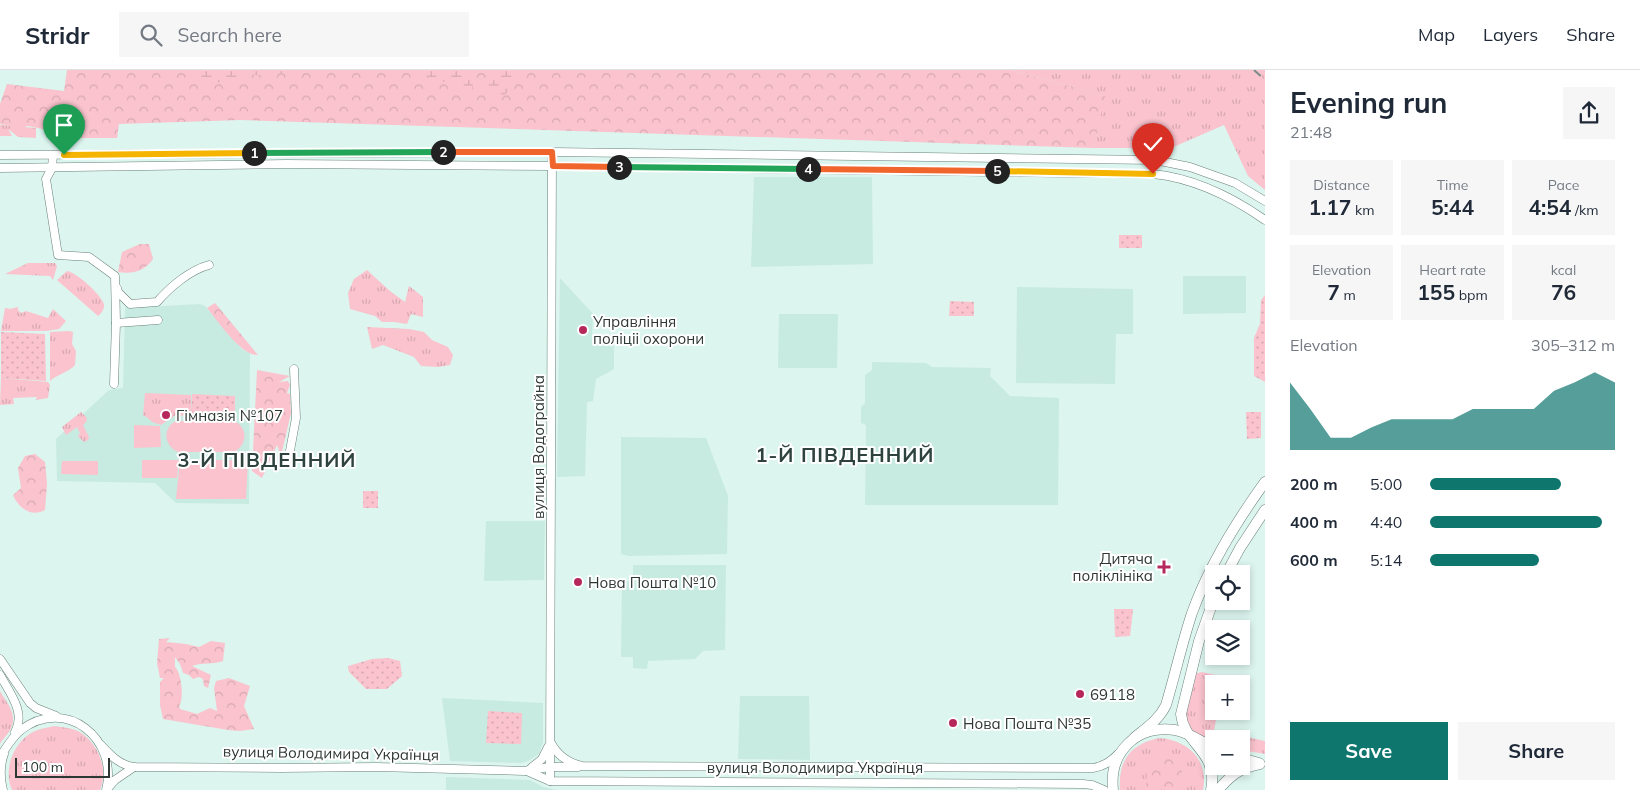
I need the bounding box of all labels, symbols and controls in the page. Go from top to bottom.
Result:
search box [119,12,469,57]
text: Stridr [25,20,89,50]
icon: search [137,21,165,49]
text: Search here [177,23,282,47]
text: Map [1418,23,1455,46]
text: Layers [1483,23,1538,46]
text: Share [1566,23,1615,46]
text: Evening run [1290,85,1447,120]
button: share [1563,87,1615,139]
pin [43,104,85,155]
icon: arrive [50,111,78,139]
text: 21:48 [1290,122,1332,142]
pin [1132,123,1174,174]
icon: check [1139,130,1167,158]
pin: 1 [242,140,266,166]
pin: 2 [430,140,456,164]
text: 2 [439,143,448,161]
text: 1 [250,144,259,162]
pin: 3 [606,154,632,180]
pin: 4 [796,156,820,182]
text: 3 [615,158,624,176]
pin: 5 [984,158,1010,184]
text: 4 [804,160,813,178]
text: 5 [993,162,1002,180]
text: Distance [1313,176,1370,194]
text: Time [1437,176,1468,194]
text: Pace [1548,176,1579,194]
text: 1.17 [1308,194,1351,220]
text: 5:44 [1431,194,1474,220]
text: 4:54 [1528,194,1571,220]
text: km [1351,201,1375,219]
text: /km [1571,201,1599,219]
text: Elevation [1312,261,1371,279]
text: Heart rate [1419,261,1486,279]
text: kcal [1551,261,1576,279]
text: 7 [1327,279,1340,305]
text: 155 [1417,279,1455,305]
text: 76 [1551,279,1576,305]
text: m [1340,286,1356,304]
text: bpm [1455,286,1488,304]
place label: Управлiння полiцii охорони [592,312,704,348]
marker: Управлiння полiцii охорони [577,324,589,336]
text: Elevation [1290,335,1358,355]
text: 305–312 m [1531,335,1615,355]
street label: вулиця Водограйна [529,375,548,519]
place label: Гімназія №107 [176,406,283,425]
marker: Гімназія №107 [160,409,172,421]
district label: 1-Й ПІВДЕННИЙ [756,442,934,467]
district label: 3-Й ПІВДЕННИЙ [178,447,356,472]
text: 200 m [1290,474,1338,494]
text: 5:00 [1370,474,1402,494]
text: 400 m [1290,512,1338,532]
text: 4:40 [1370,512,1402,532]
place label: Дитяча поліклініка [1072,549,1153,585]
text: 600 m [1290,550,1338,570]
text: 5:14 [1370,550,1402,570]
marker: Дитяча поліклініка [1157,560,1171,574]
map controls [1205,565,1250,775]
button: locate [1205,565,1250,610]
place label: Нова Пошта №10 [588,573,716,592]
marker: Нова Пошта №10 [572,576,584,588]
button: layers [1205,620,1250,665]
button: + [1205,675,1250,720]
place label: 69118 [1090,685,1135,704]
marker: 69118 [1074,688,1086,700]
place label: Нова Пошта №35 [963,714,1091,733]
marker: Нова Пошта №35 [947,717,959,729]
button: Save [1290,722,1448,780]
button: Share [1458,722,1615,780]
button: − [1205,730,1250,775]
street label: вулиця Володимира Українця [223,742,439,764]
scale bar [15,755,110,778]
text: 100 m [22,758,63,776]
street label: вулиця Володимира Українця [707,758,923,777]

